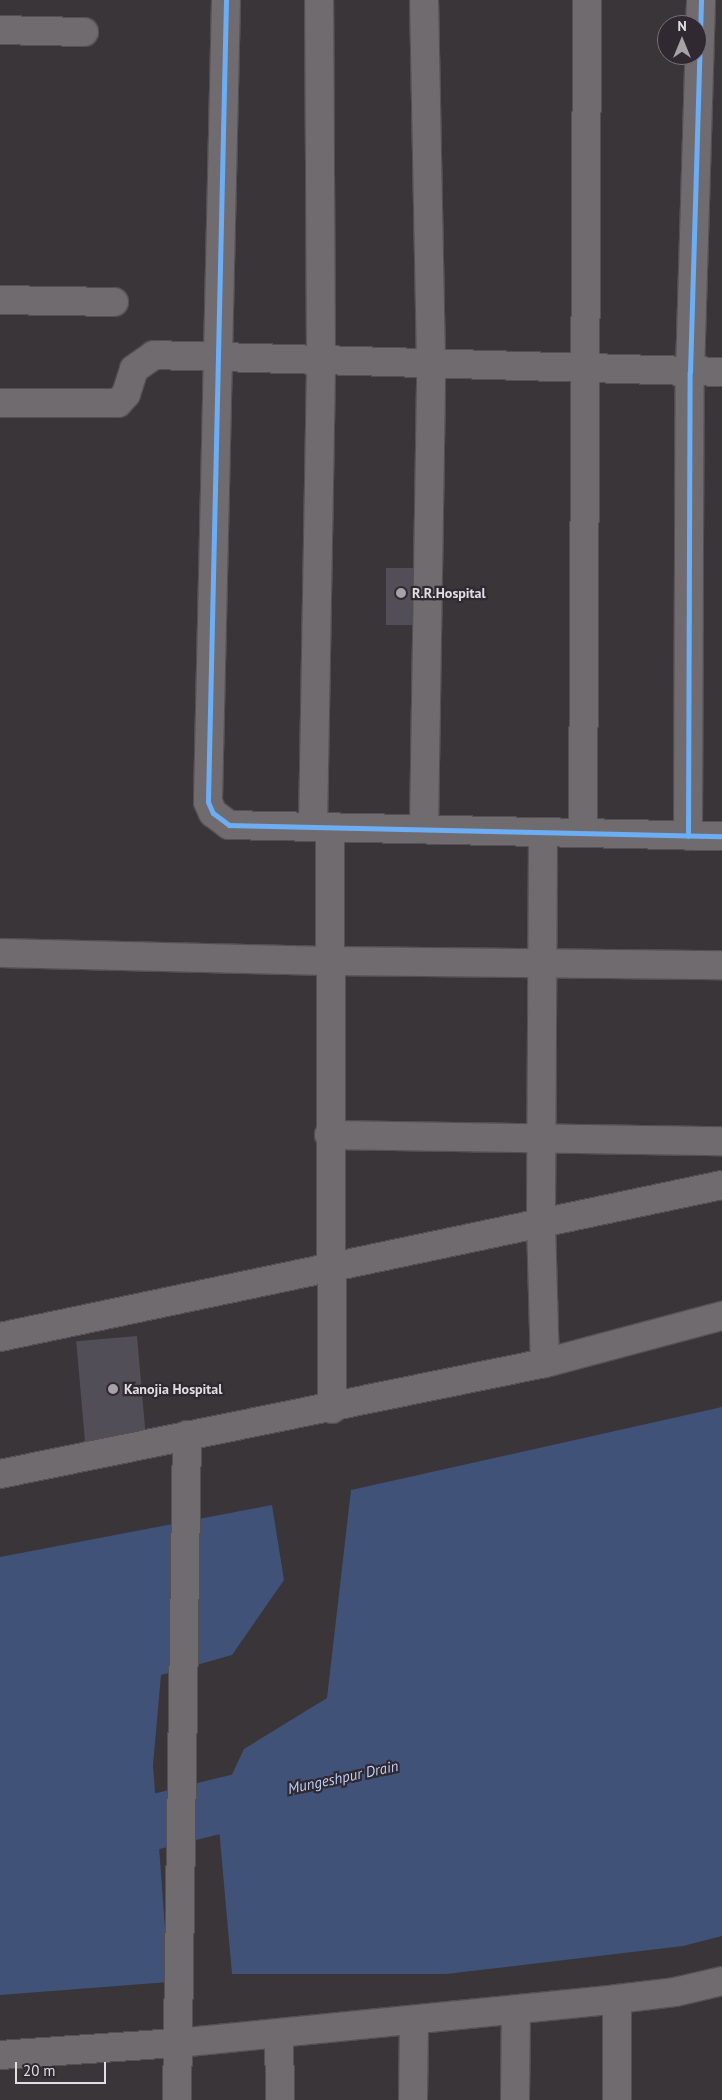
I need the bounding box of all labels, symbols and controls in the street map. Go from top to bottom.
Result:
north arrow [657,15,707,65]
text: N [677,17,687,35]
place label: R.R.Hospital [412,585,486,601]
marker: R.R.Hospital [394,586,408,600]
place label: Kanojia Hospital [124,1381,222,1397]
marker: Kanojia Hospital [106,1382,120,1396]
water label: Mungeshpur Drain [286,1756,400,1798]
scale bar [18,2052,109,2084]
text: 20 m [23,2061,56,2080]

